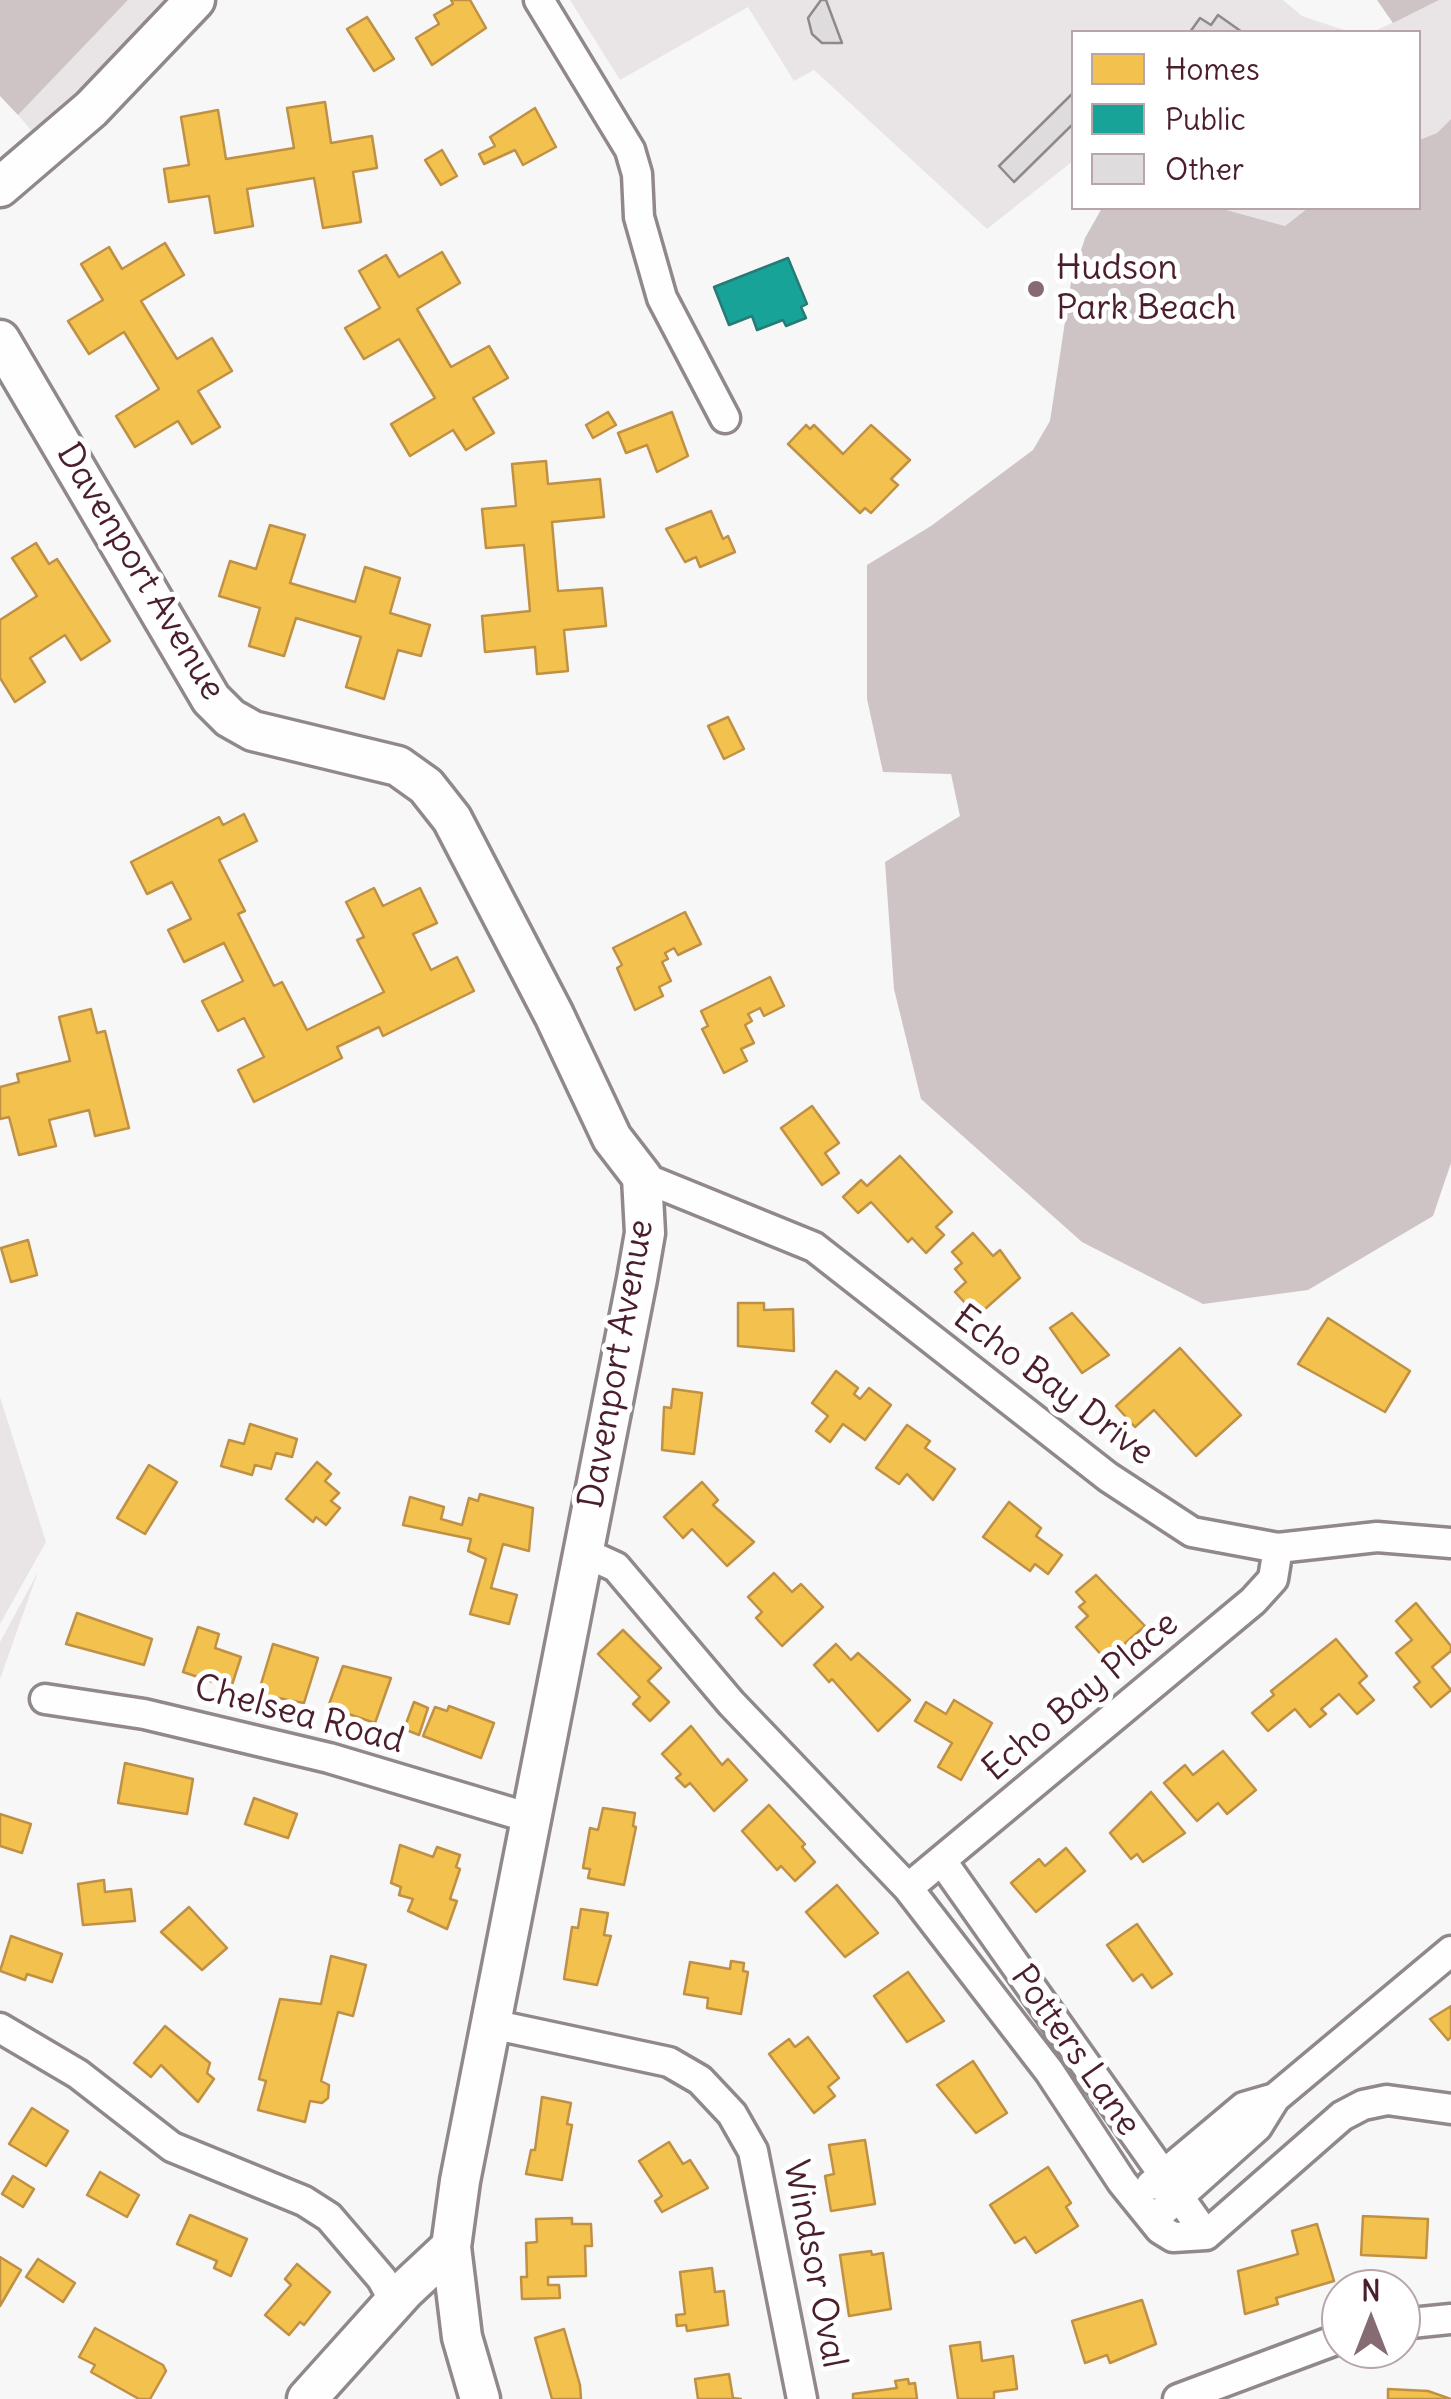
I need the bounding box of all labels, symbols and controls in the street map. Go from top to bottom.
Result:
legend [1071,30,1421,210]
text: Homes [1165,50,1260,88]
text: Public [1165,100,1246,138]
text: Other [1165,150,1244,188]
place label: Hudson Park Beach [1056,248,1236,330]
marker: Hudson Park Beach [1025,278,1047,300]
street label: Davenport Avenue [47,436,233,708]
street label: Davenport Avenue [571,1216,663,1512]
street label: Echo Bay Drive [945,1297,1161,1475]
street label: Echo Bay Place [975,1603,1187,1791]
street label: Chelsea Road [190,1667,408,1763]
street label: Potters Lane [1001,1958,1149,2144]
street label: Windsor Oval [773,2157,855,2371]
north arrow [1321,2269,1421,2369]
text: N [1361,2273,1381,2309]

